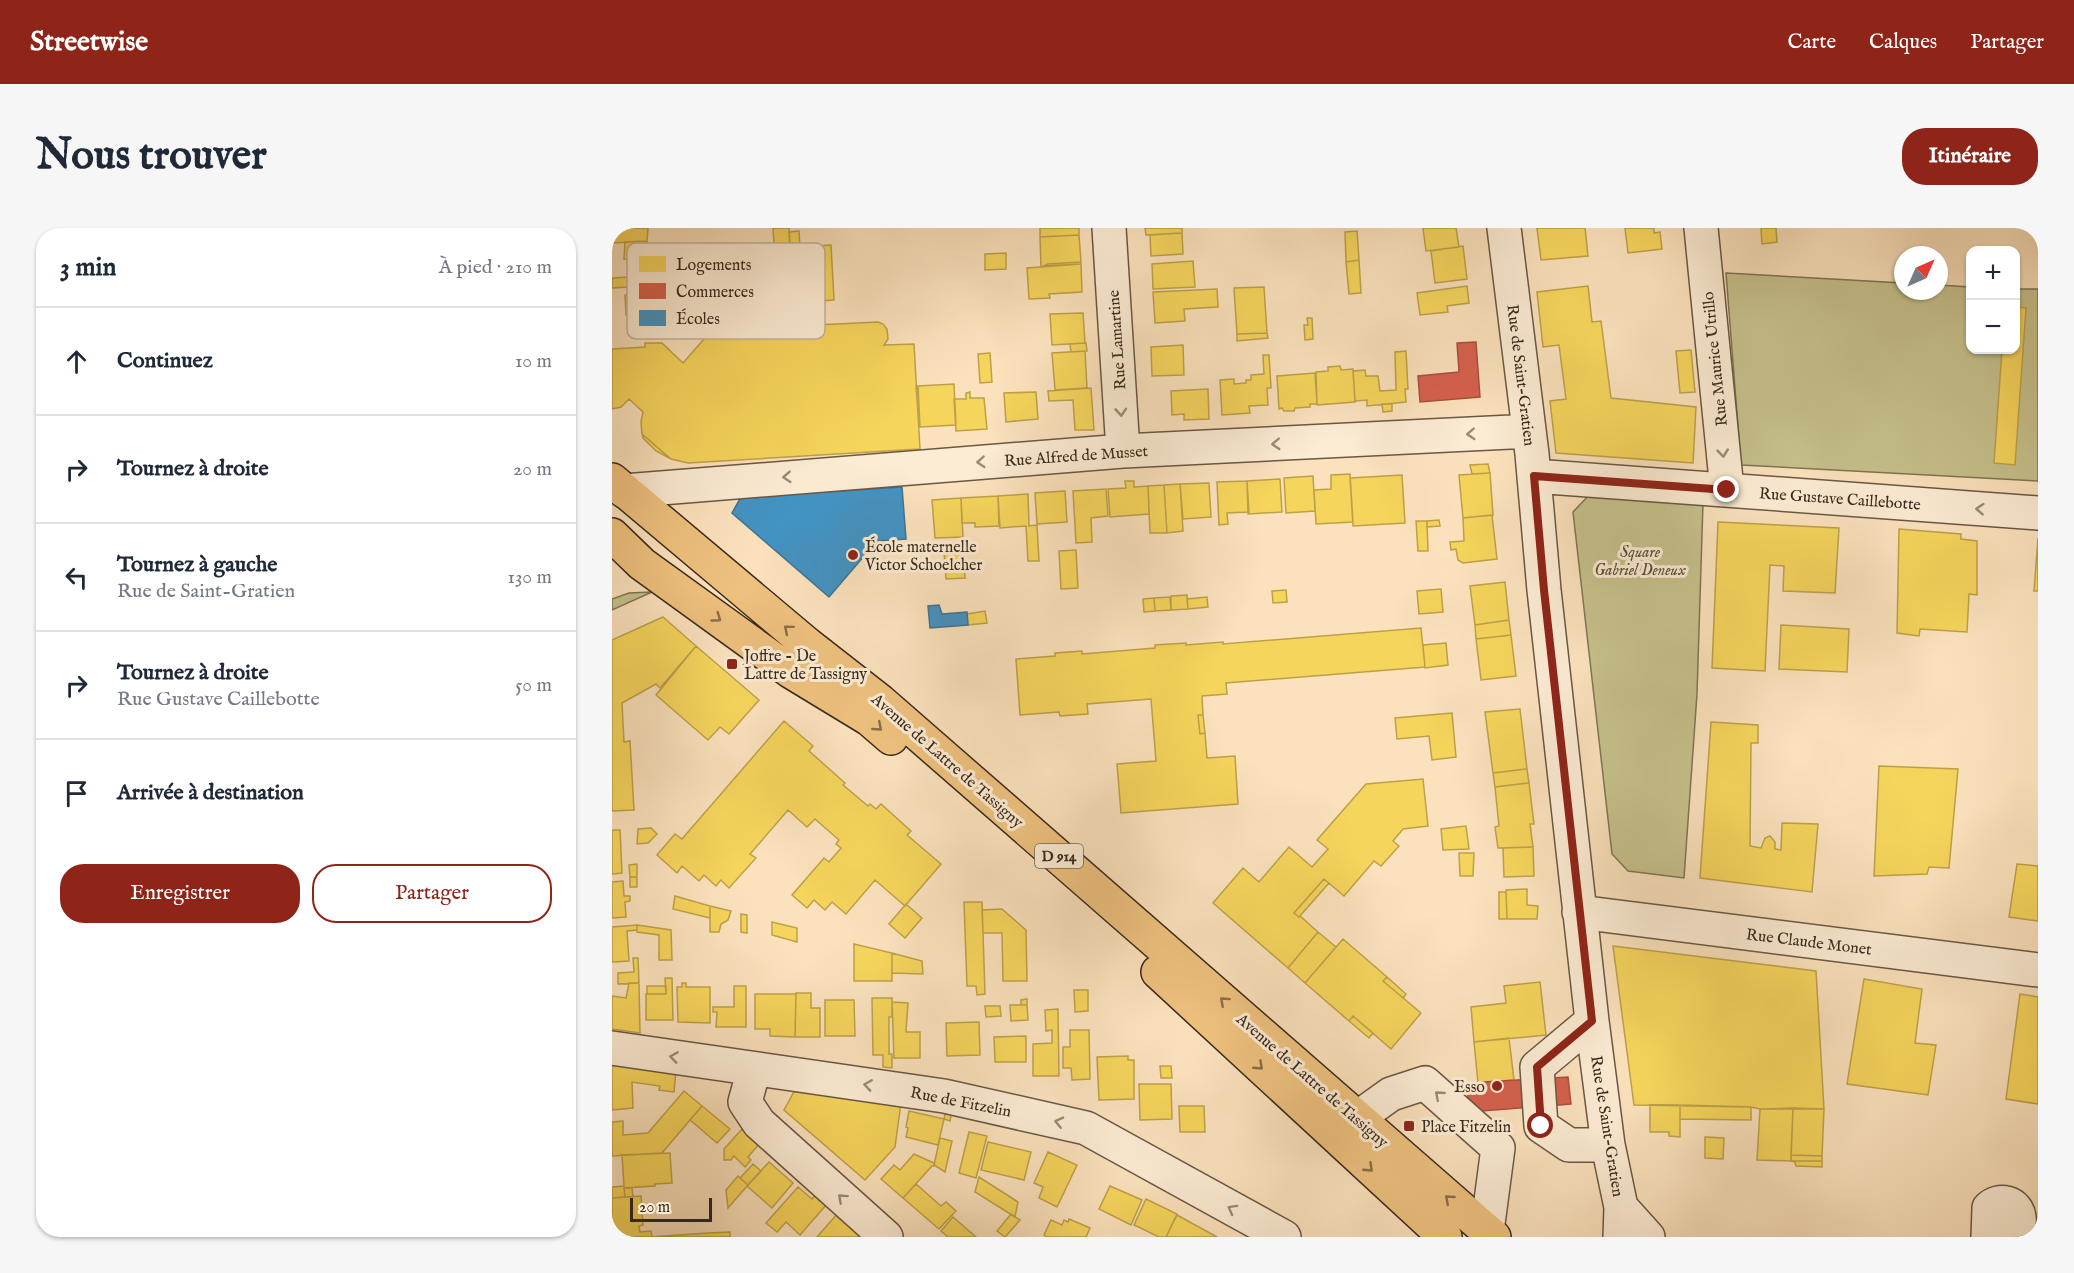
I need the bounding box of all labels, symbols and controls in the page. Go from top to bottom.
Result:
text: Streetwise [30,25,148,60]
text: Carte [1787,29,1836,56]
text: Calques [1869,29,1937,56]
text: Partager [1970,29,2044,56]
button: Itinéraire [1902,128,2038,185]
text: Nous trouver [36,130,267,183]
legend [627,243,825,339]
north arrow [1894,246,1948,300]
map controls [1966,246,2020,354]
button: + [1966,246,2020,300]
text: 3 min [60,251,116,284]
text: À pied · 210 m [439,255,552,280]
text: Logements [676,256,752,276]
text: Commerces [676,283,754,303]
street label: Rue Lamartine [1105,289,1131,391]
street label: Rue Maurice Utrillo [1699,290,1733,427]
button: − [1966,300,2020,354]
street label: Rue de Saint-Gratien [1501,303,1539,448]
text: Écoles [676,308,720,330]
icon: ahead [60,345,93,378]
text: Continuez [117,347,213,375]
text: 10 m [515,349,552,374]
one-way arrow [1114,408,1127,417]
one-way arrow [1466,428,1475,441]
one-way arrow [1271,437,1280,450]
street label: Rue Alfred de Musset [1004,442,1149,472]
one-way arrow [1716,449,1729,458]
icon: right [60,453,93,486]
text: Tournez à droite [117,455,268,483]
one-way arrow [976,456,985,469]
text: 20 m [513,457,552,482]
one-way arrow [782,471,791,484]
route end [1713,476,1739,502]
street label: Rue Gustave Caillebotte [1758,484,1921,516]
one-way arrow [1975,503,1984,516]
place label: École maternelle Victor Schoelcher [864,536,982,576]
park label: Square Gabriel Deneux [1594,543,1686,581]
marker: École maternelle Victor Schoelcher [846,548,860,562]
text: Tournez à gauche [117,551,277,579]
icon: left [60,561,93,594]
text: 130 m [507,565,552,590]
text: Rue de Saint-Gratien [117,579,295,604]
one-way arrow [711,611,722,622]
one-way arrow [784,625,795,636]
place label: Joffre - De Lattre de Tassigny [742,647,867,685]
marker: Joffre - De Lattre de Tassigny [725,657,739,671]
text: Tournez à droite [117,659,268,687]
icon: right [60,669,93,702]
text: 50 m [515,673,552,698]
text: Rue Gustave Caillebotte [117,687,320,712]
street label: Avenue de Lattre de Tassigny [866,689,1027,833]
one-way arrow [871,720,882,731]
icon: arrive [60,777,93,810]
text: Arrivée à destination [117,779,304,807]
road number: D 914 [1035,844,1083,868]
button: Enregistrer [60,864,300,923]
button: Partager [312,864,552,923]
street label: Rue Claude Monet [1745,925,1873,961]
one-way arrow [1220,997,1230,1008]
street label: Avenue de Lattre de Tassigny [1231,1009,1392,1153]
one-way arrow [670,1052,679,1064]
street label: Rue de Saint-Gratien [1585,1054,1627,1199]
one-way arrow [1252,1059,1263,1070]
place label: Esso [1454,1078,1485,1098]
one-way arrow [863,1079,872,1091]
marker: Esso [1490,1079,1504,1093]
street label: Rue de Fitzelin [908,1083,1013,1123]
one-way arrow [1435,1091,1446,1102]
route start [1527,1112,1553,1138]
one-way arrow [1054,1116,1064,1129]
place label: Place Fitzelin [1421,1118,1512,1138]
marker: Place Fitzelin [1402,1119,1416,1133]
one-way arrow [1362,1161,1373,1172]
one-way arrow [839,1194,849,1205]
scale bar [630,1195,712,1222]
one-way arrow [1445,1195,1456,1206]
text: 20 m [639,1198,670,1218]
one-way arrow [1228,1205,1238,1216]

